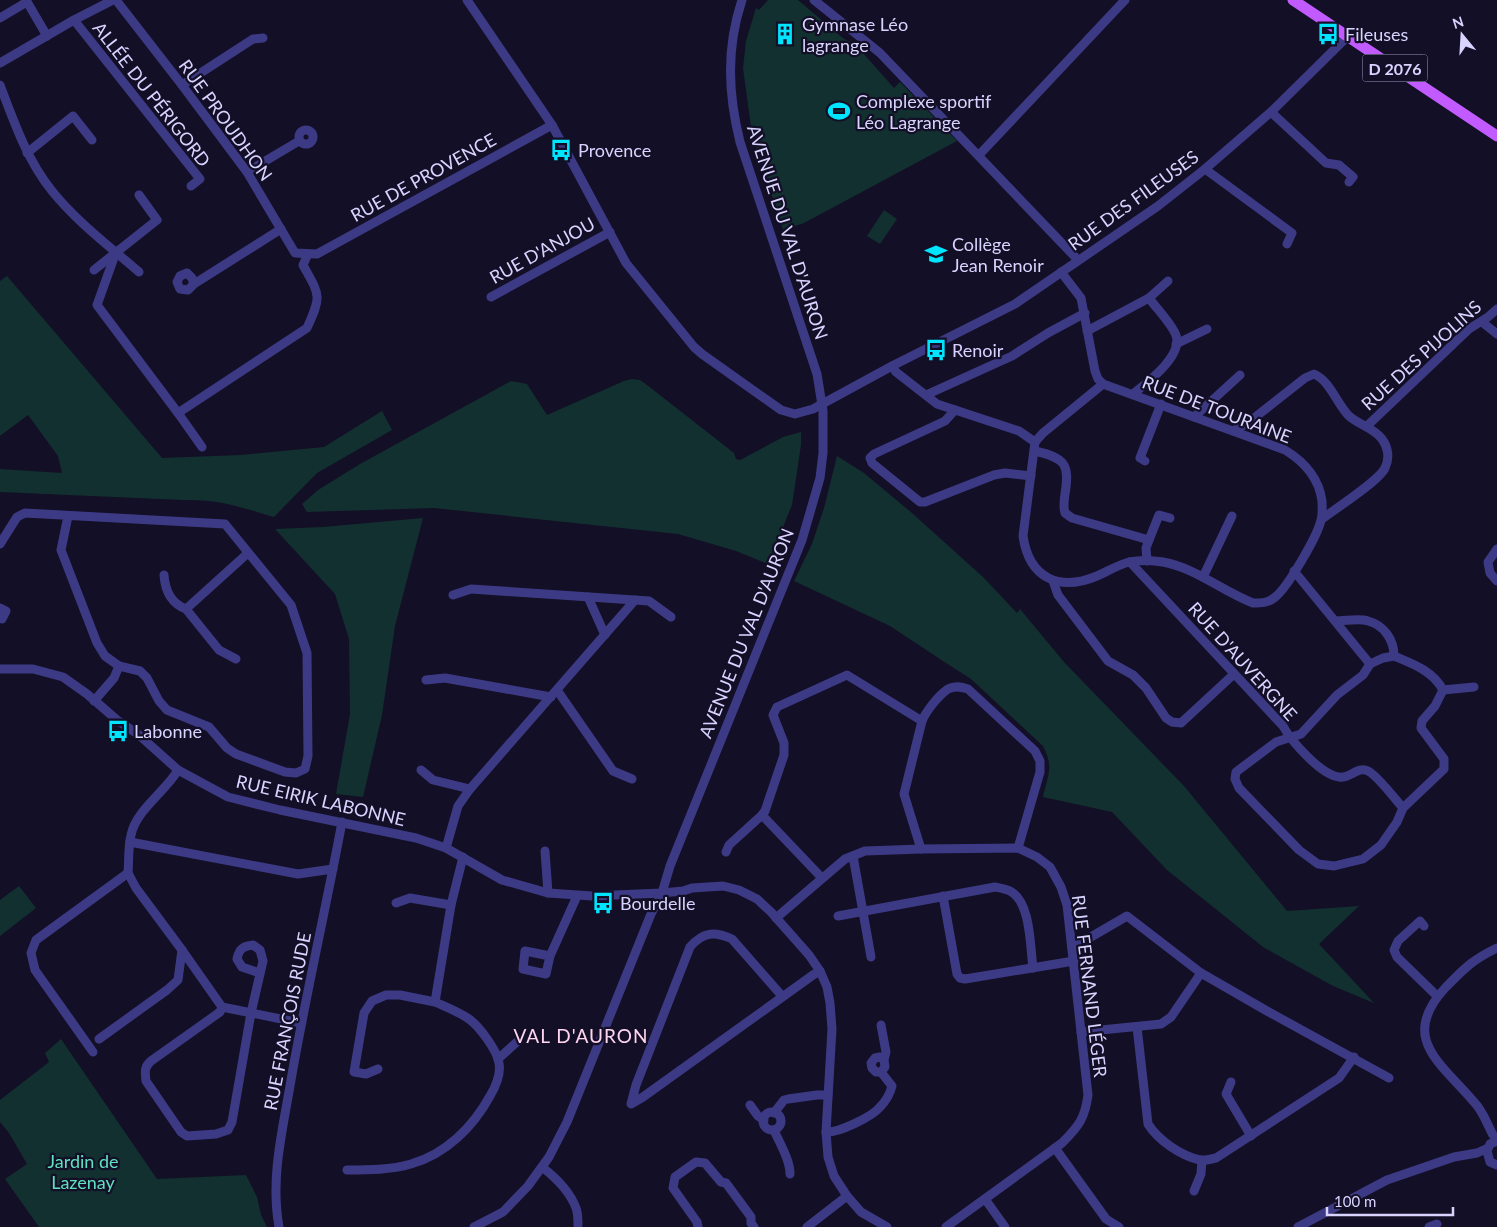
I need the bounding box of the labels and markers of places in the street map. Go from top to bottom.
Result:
place label: Gymnase Léo lagrange [802,13,908,56]
building icon: Gymnase Léo lagrange [772,21,798,47]
bus stop icon: Fileuses [1315,21,1341,47]
place label: Fileuses [1345,23,1409,45]
place label: Complexe sportif Léo Lagrange [856,90,992,133]
sports icon: Complexe sportif Léo Lagrange [826,98,852,124]
bus stop icon: Provence [548,137,574,163]
place label: Provence [578,139,651,161]
place label: Collège Jean Renoir [952,233,1044,276]
school or university icon: Collège Jean Renoir [923,241,949,267]
bus stop icon: Renoir [923,337,949,363]
place label: Renoir [952,339,1004,361]
bus stop icon: Labonne [105,718,131,744]
place label: Labonne [134,720,202,742]
bus stop icon: Bourdelle [590,890,616,916]
place label: Bourdelle [620,892,696,914]

